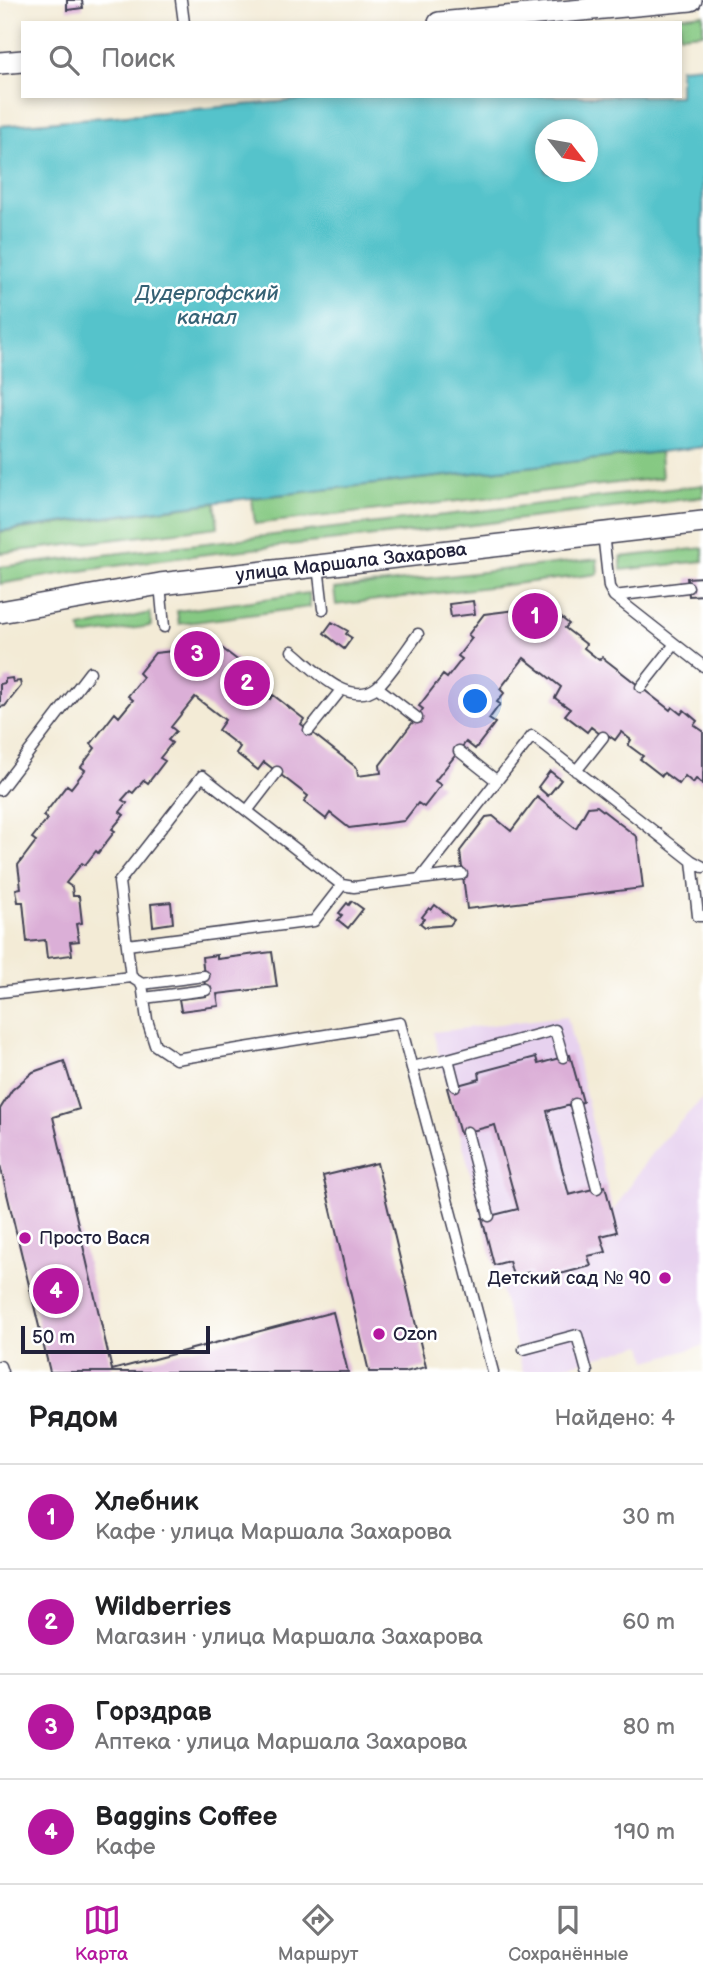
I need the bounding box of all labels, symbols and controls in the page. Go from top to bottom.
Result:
search box [21,21,682,98]
icon: search [45,41,83,79]
text: Поиск [101,44,175,75]
north arrow [535,119,598,182]
water label: Дудергофский канал [134,281,278,330]
street label: улица Маршала Захарова [235,538,468,587]
pin: 1 [512,590,558,642]
pin: 3 [174,628,220,680]
pin: 2 [224,657,270,709]
your location [458,684,492,718]
place label: Просто Вася [39,1227,150,1250]
marker: Просто Вася [17,1230,33,1246]
pin: 4 [33,1265,79,1317]
place label: Детский сад № 90 [488,1267,651,1290]
marker: Детский сад № 90 [657,1270,673,1286]
scale bar [21,1323,210,1355]
place label: Ozon [393,1323,438,1346]
text: 50 m [32,1326,75,1349]
marker: Ozon [371,1326,387,1342]
text: Рядом [28,1400,118,1436]
text: Найдено: 4 [555,1404,675,1432]
text: Хлебник [95,1487,199,1518]
text: 1 [46,1503,56,1531]
text: 30 m [622,1503,675,1531]
text: Кафе · улица Маршала Захарова [95,1518,452,1546]
text: Wildberries [95,1592,231,1623]
text: 2 [44,1608,58,1636]
text: 60 m [622,1608,675,1636]
text: Магазин · улица Маршала Захарова [95,1623,483,1651]
text: Горздрав [95,1697,212,1728]
text: 3 [44,1713,58,1741]
text: 80 m [623,1713,675,1741]
text: Аптека · улица Маршала Захарова [95,1728,467,1756]
text: Baggins Coffee [95,1802,277,1833]
text: 4 [44,1818,58,1846]
text: 190 m [614,1818,675,1846]
text: Кафе [95,1833,156,1861]
tab: Карта [75,1901,128,1966]
tab: Маршрут [278,1901,359,1966]
tab: Сохранённые [508,1901,628,1966]

